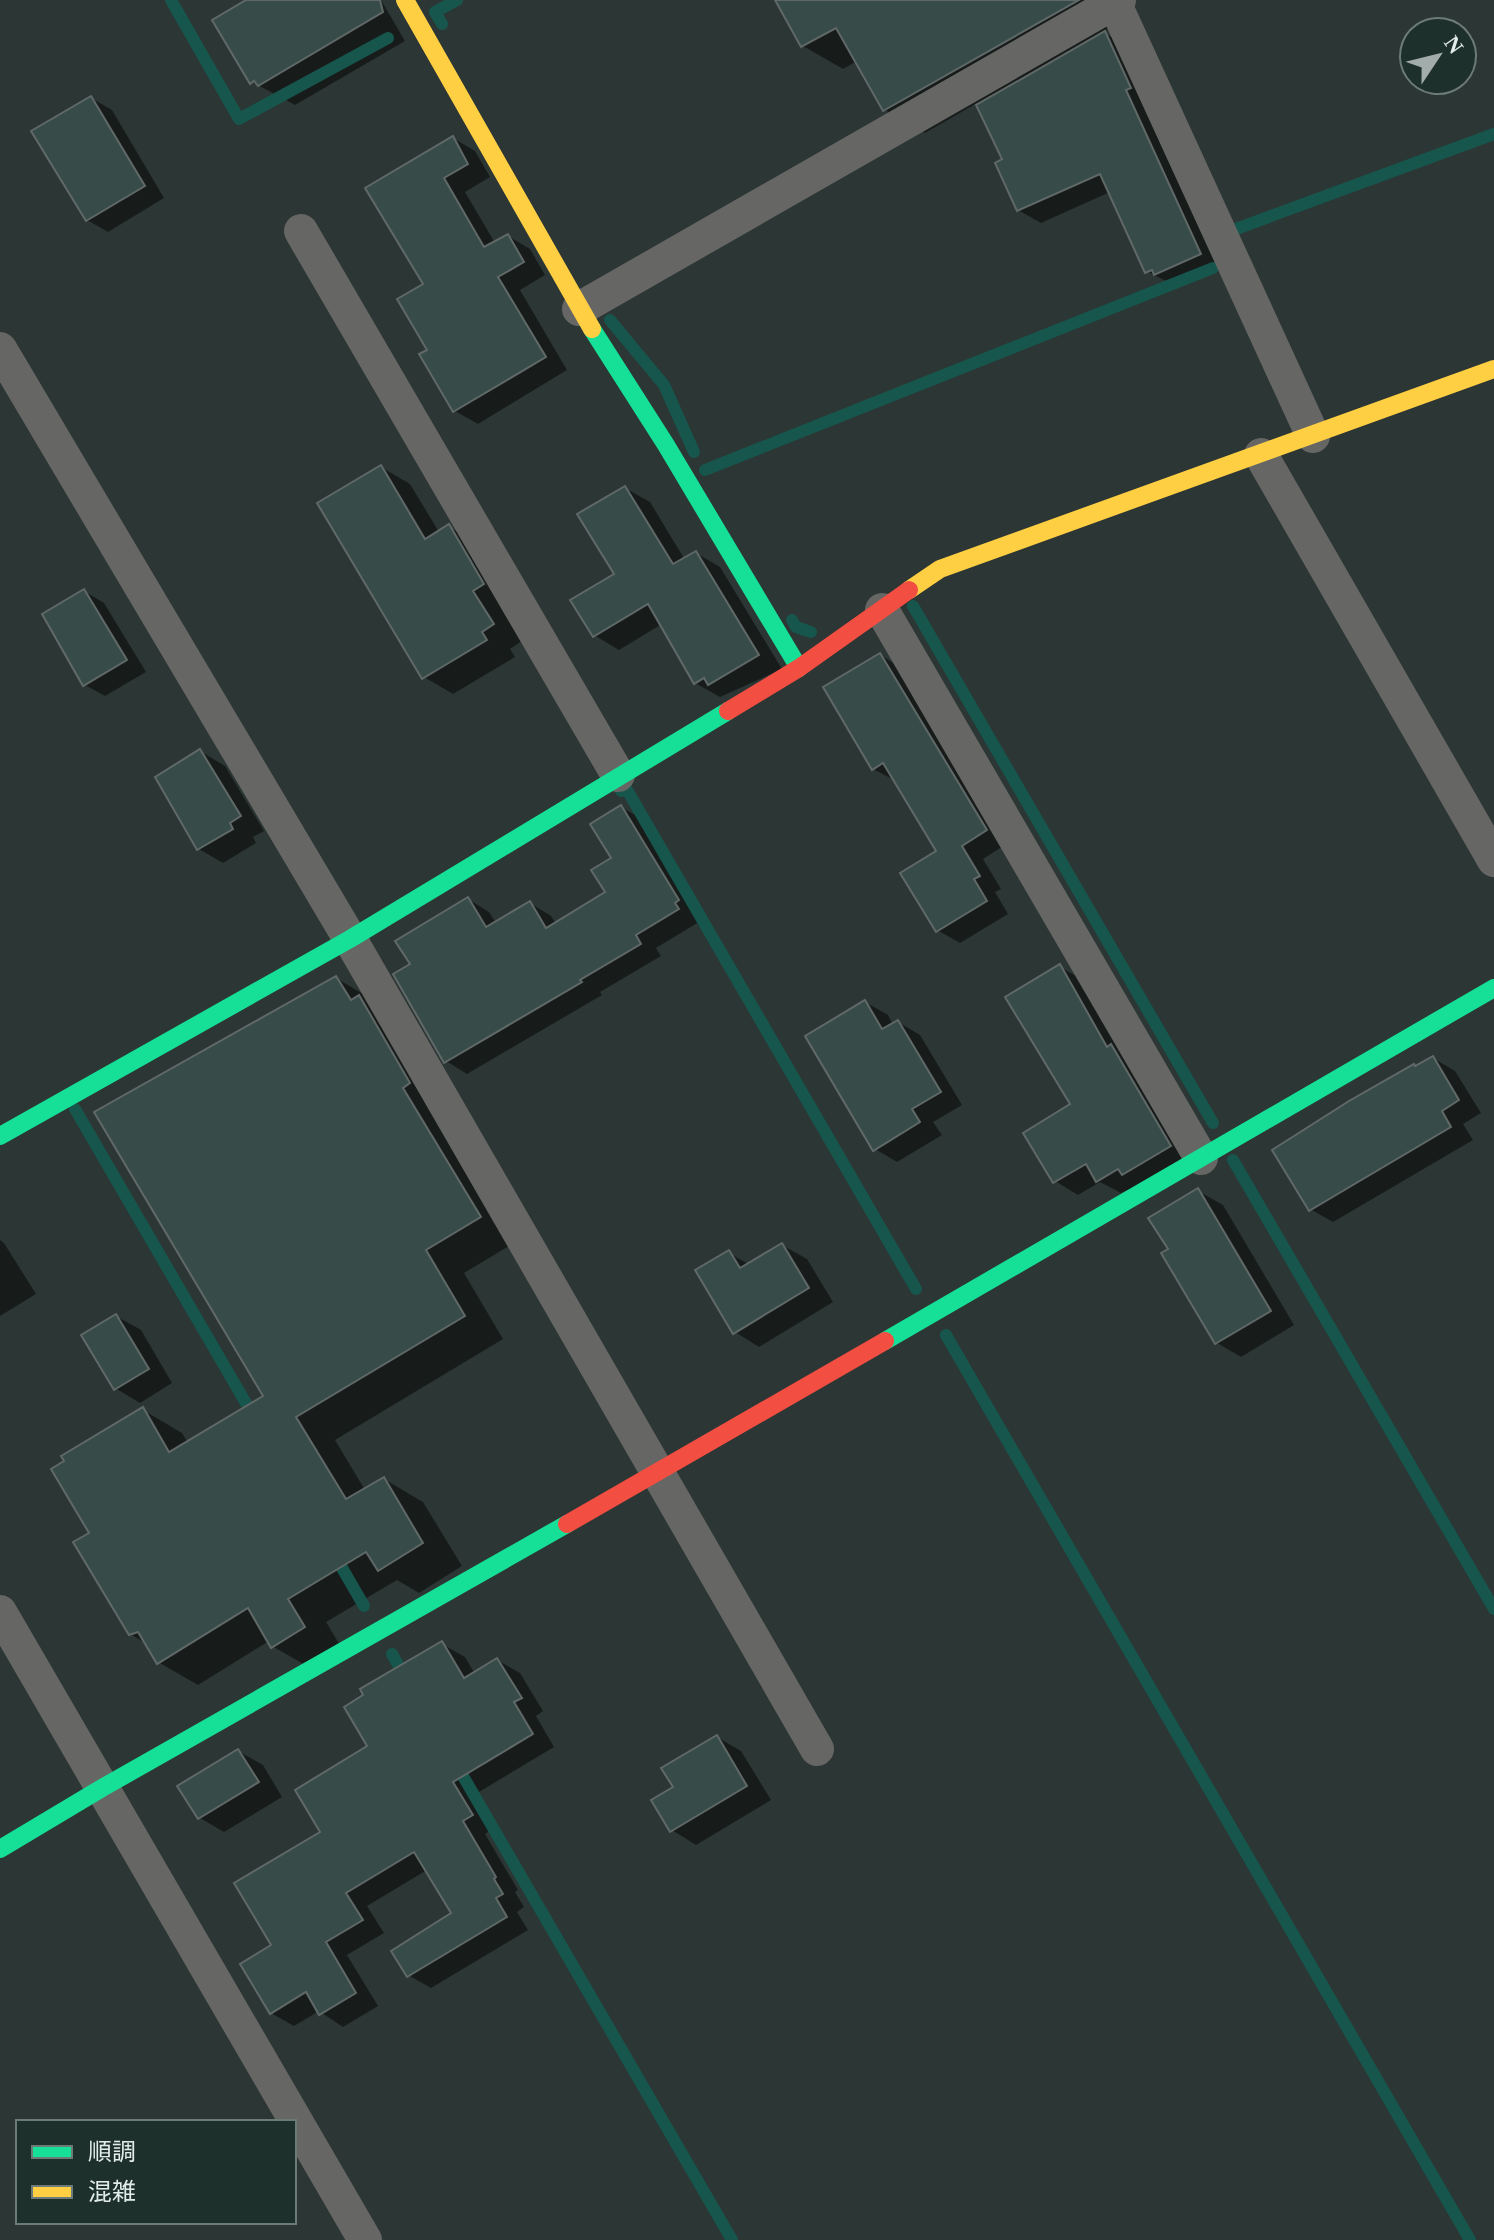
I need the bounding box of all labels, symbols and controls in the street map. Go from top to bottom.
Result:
north arrow [1398,16,1478,96]
text: N [1439,31,1469,59]
legend [16,2120,296,2224]
text: 順調 [88,2139,136,2165]
text: 混雑 [88,2179,136,2205]

